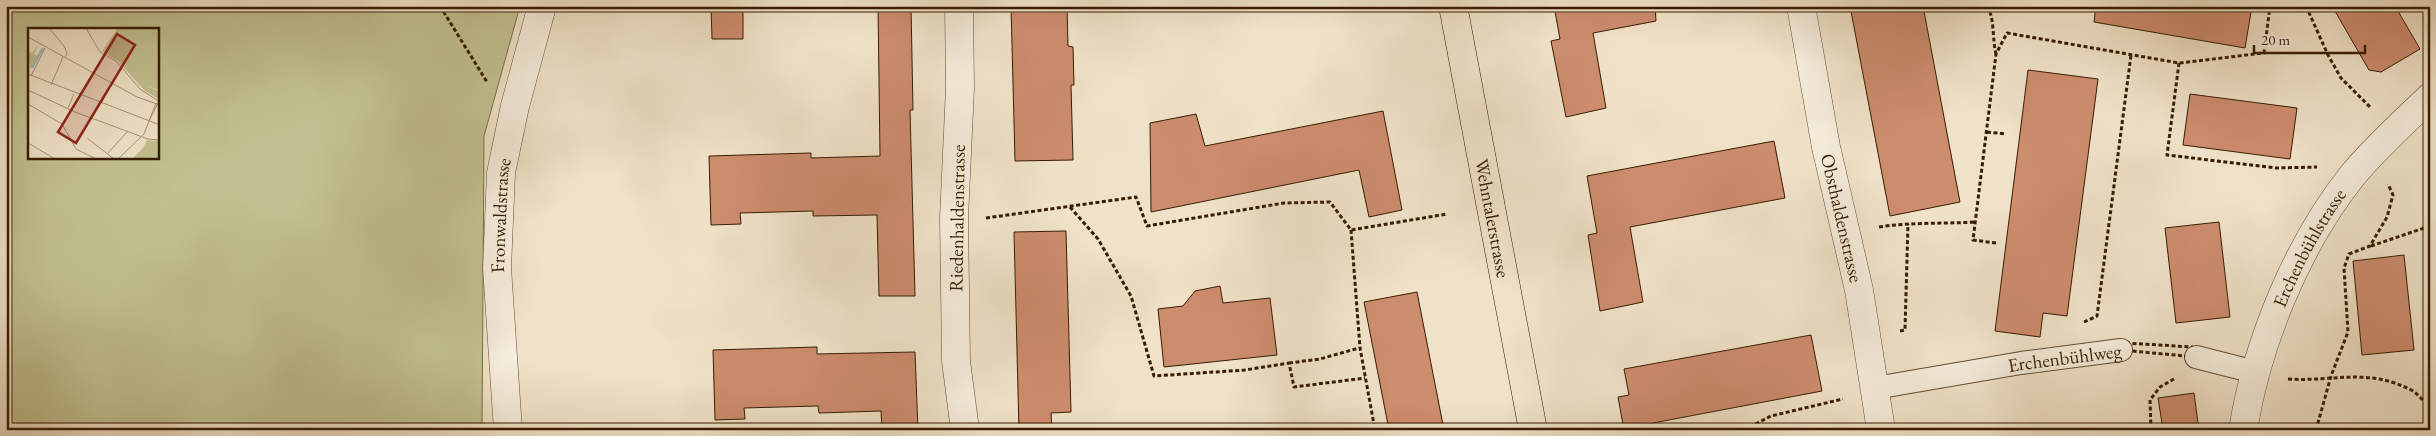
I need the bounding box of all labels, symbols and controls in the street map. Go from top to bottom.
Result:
scale bar [2254,22,2365,54]
inset map [28,28,159,159]
text: 20 m [2261,30,2290,49]
street label: Riedenhaldenstrasse [943,144,971,292]
street label: Obsthaldenstrasse [1815,151,1869,285]
street label: Fronwaldstrasse [484,156,516,274]
street label: Wehntalerstrasse [1470,157,1516,280]
street label: Erchenbühlstrasse [2266,183,2351,311]
street label: Erchenbühlweg [2006,337,2124,378]

